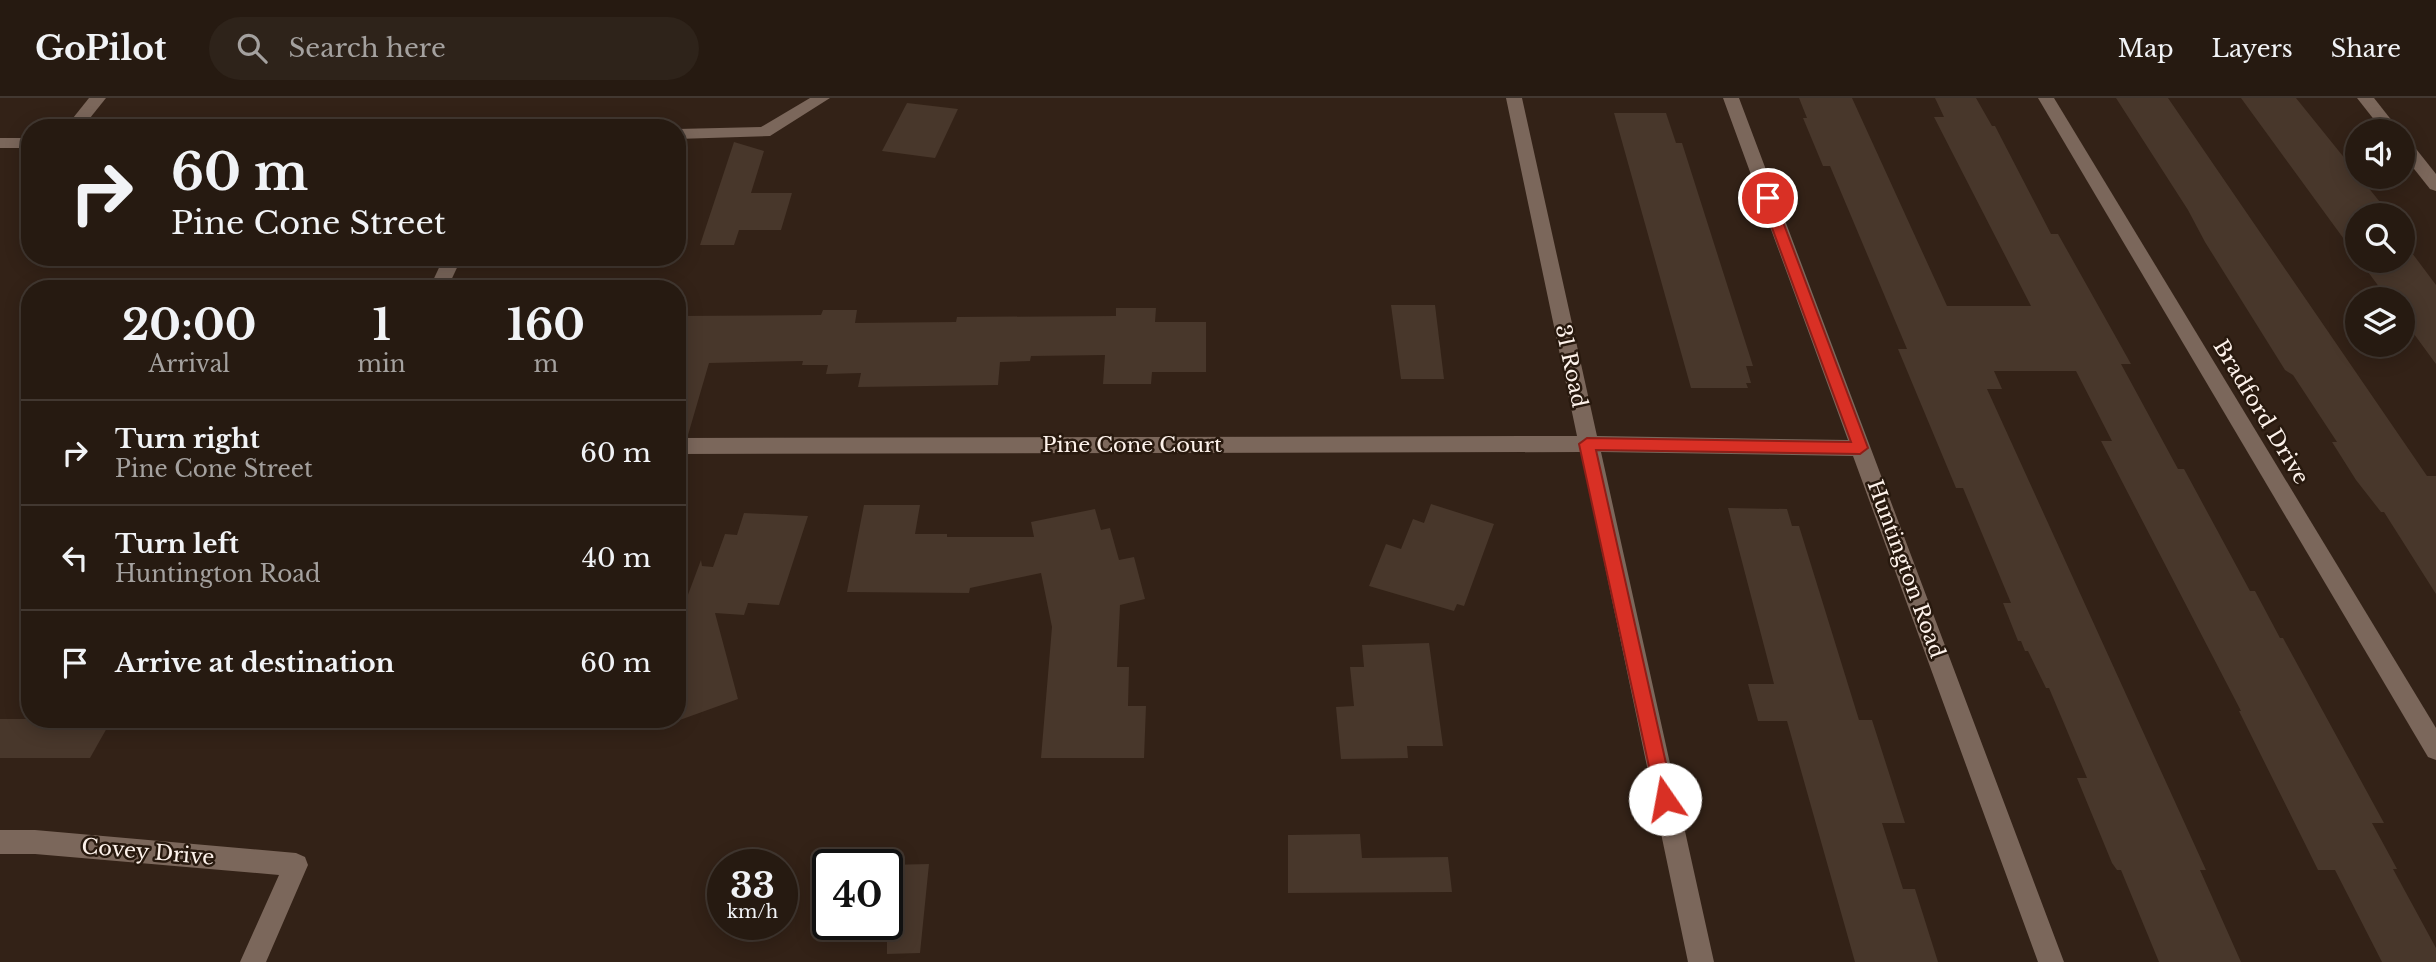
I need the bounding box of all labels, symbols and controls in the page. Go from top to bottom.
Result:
search box [209,17,699,80]
text: GoPilot [35,28,167,69]
icon: search [233,29,271,67]
text: Search here [289,32,446,64]
text: Map [2118,34,2174,63]
text: Layers [2212,34,2293,63]
text: Share [2331,34,2401,63]
map controls [2345,119,2415,357]
button: sound [2345,119,2415,189]
text: 60 m [171,142,308,203]
icon: right [56,147,147,238]
pin [1738,168,1798,228]
icon: arrive [1749,179,1787,217]
text: Pine Cone Street [171,203,446,243]
button: search [2345,203,2415,273]
button: layers [2345,287,2415,357]
text: 20:00 [122,299,256,351]
text: 1 [372,299,391,351]
text: 160 [507,299,585,351]
street label: 31 Road [1550,322,1592,410]
street label: Bradford Drive [2208,335,2314,489]
text: Arrival [148,350,230,378]
text: min [357,350,406,378]
text: m [534,350,558,378]
text: Turn right [115,423,260,455]
street label: Pine Cone Court [1042,432,1222,458]
icon: right [56,434,94,472]
text: 60 m [580,437,651,469]
text: Pine Cone Street [115,455,313,483]
street label: Huntington Road [1862,476,1950,662]
text: Turn left [115,528,239,560]
icon: left [56,539,94,577]
text: 40 m [582,542,651,574]
text: Huntington Road [115,560,321,588]
icon: arrive [56,644,94,682]
text: Arrive at destination [115,647,395,679]
text: 60 m [580,647,651,679]
position arrow [1628,762,1702,836]
street label: Covey Drive [81,833,215,871]
speed limit sign: 40 [812,849,903,940]
text: 33 [730,864,775,907]
text: km/h [727,901,778,923]

